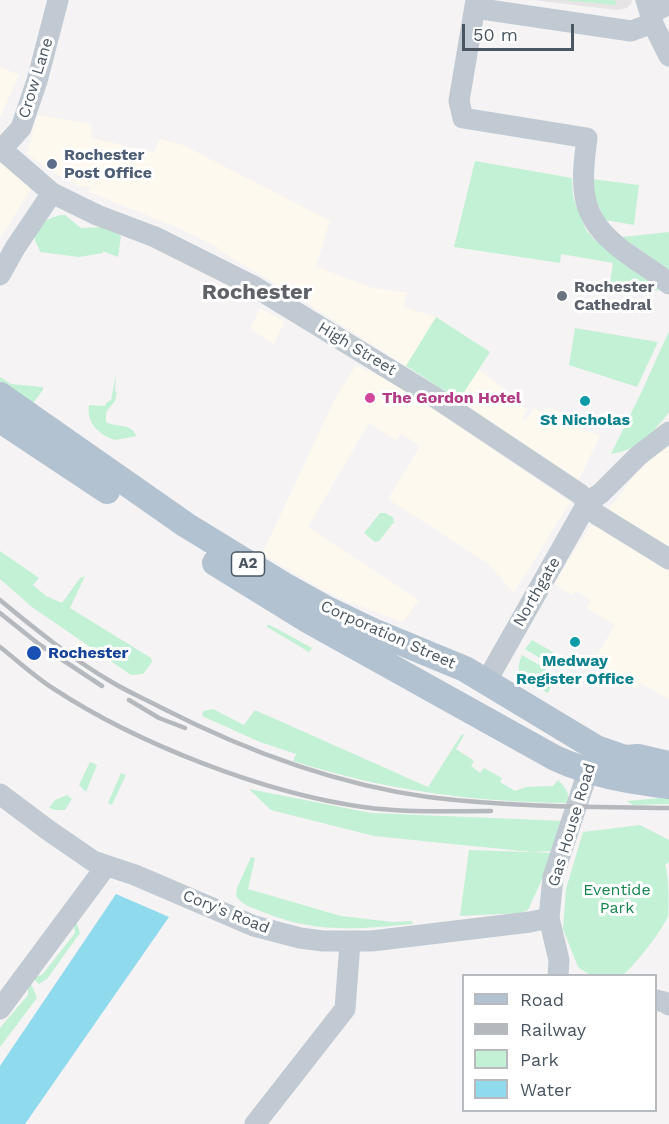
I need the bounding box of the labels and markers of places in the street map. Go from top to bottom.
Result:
place label: Rochester Post Office [64,145,152,183]
marker: Rochester Post Office [45,157,59,171]
place label: Rochester Cathedral [574,277,654,315]
marker: Rochester Cathedral [555,289,569,303]
place label: The Gordon Hotel [382,388,521,408]
marker: The Gordon Hotel [363,391,377,405]
marker: St Nicholas [578,394,592,408]
place label: St Nicholas [540,410,630,430]
marker: Medway Register Office [568,635,582,649]
place label: Rochester [48,643,128,663]
marker: Rochester [25,644,43,662]
place label: Medway Register Office [516,651,634,689]

